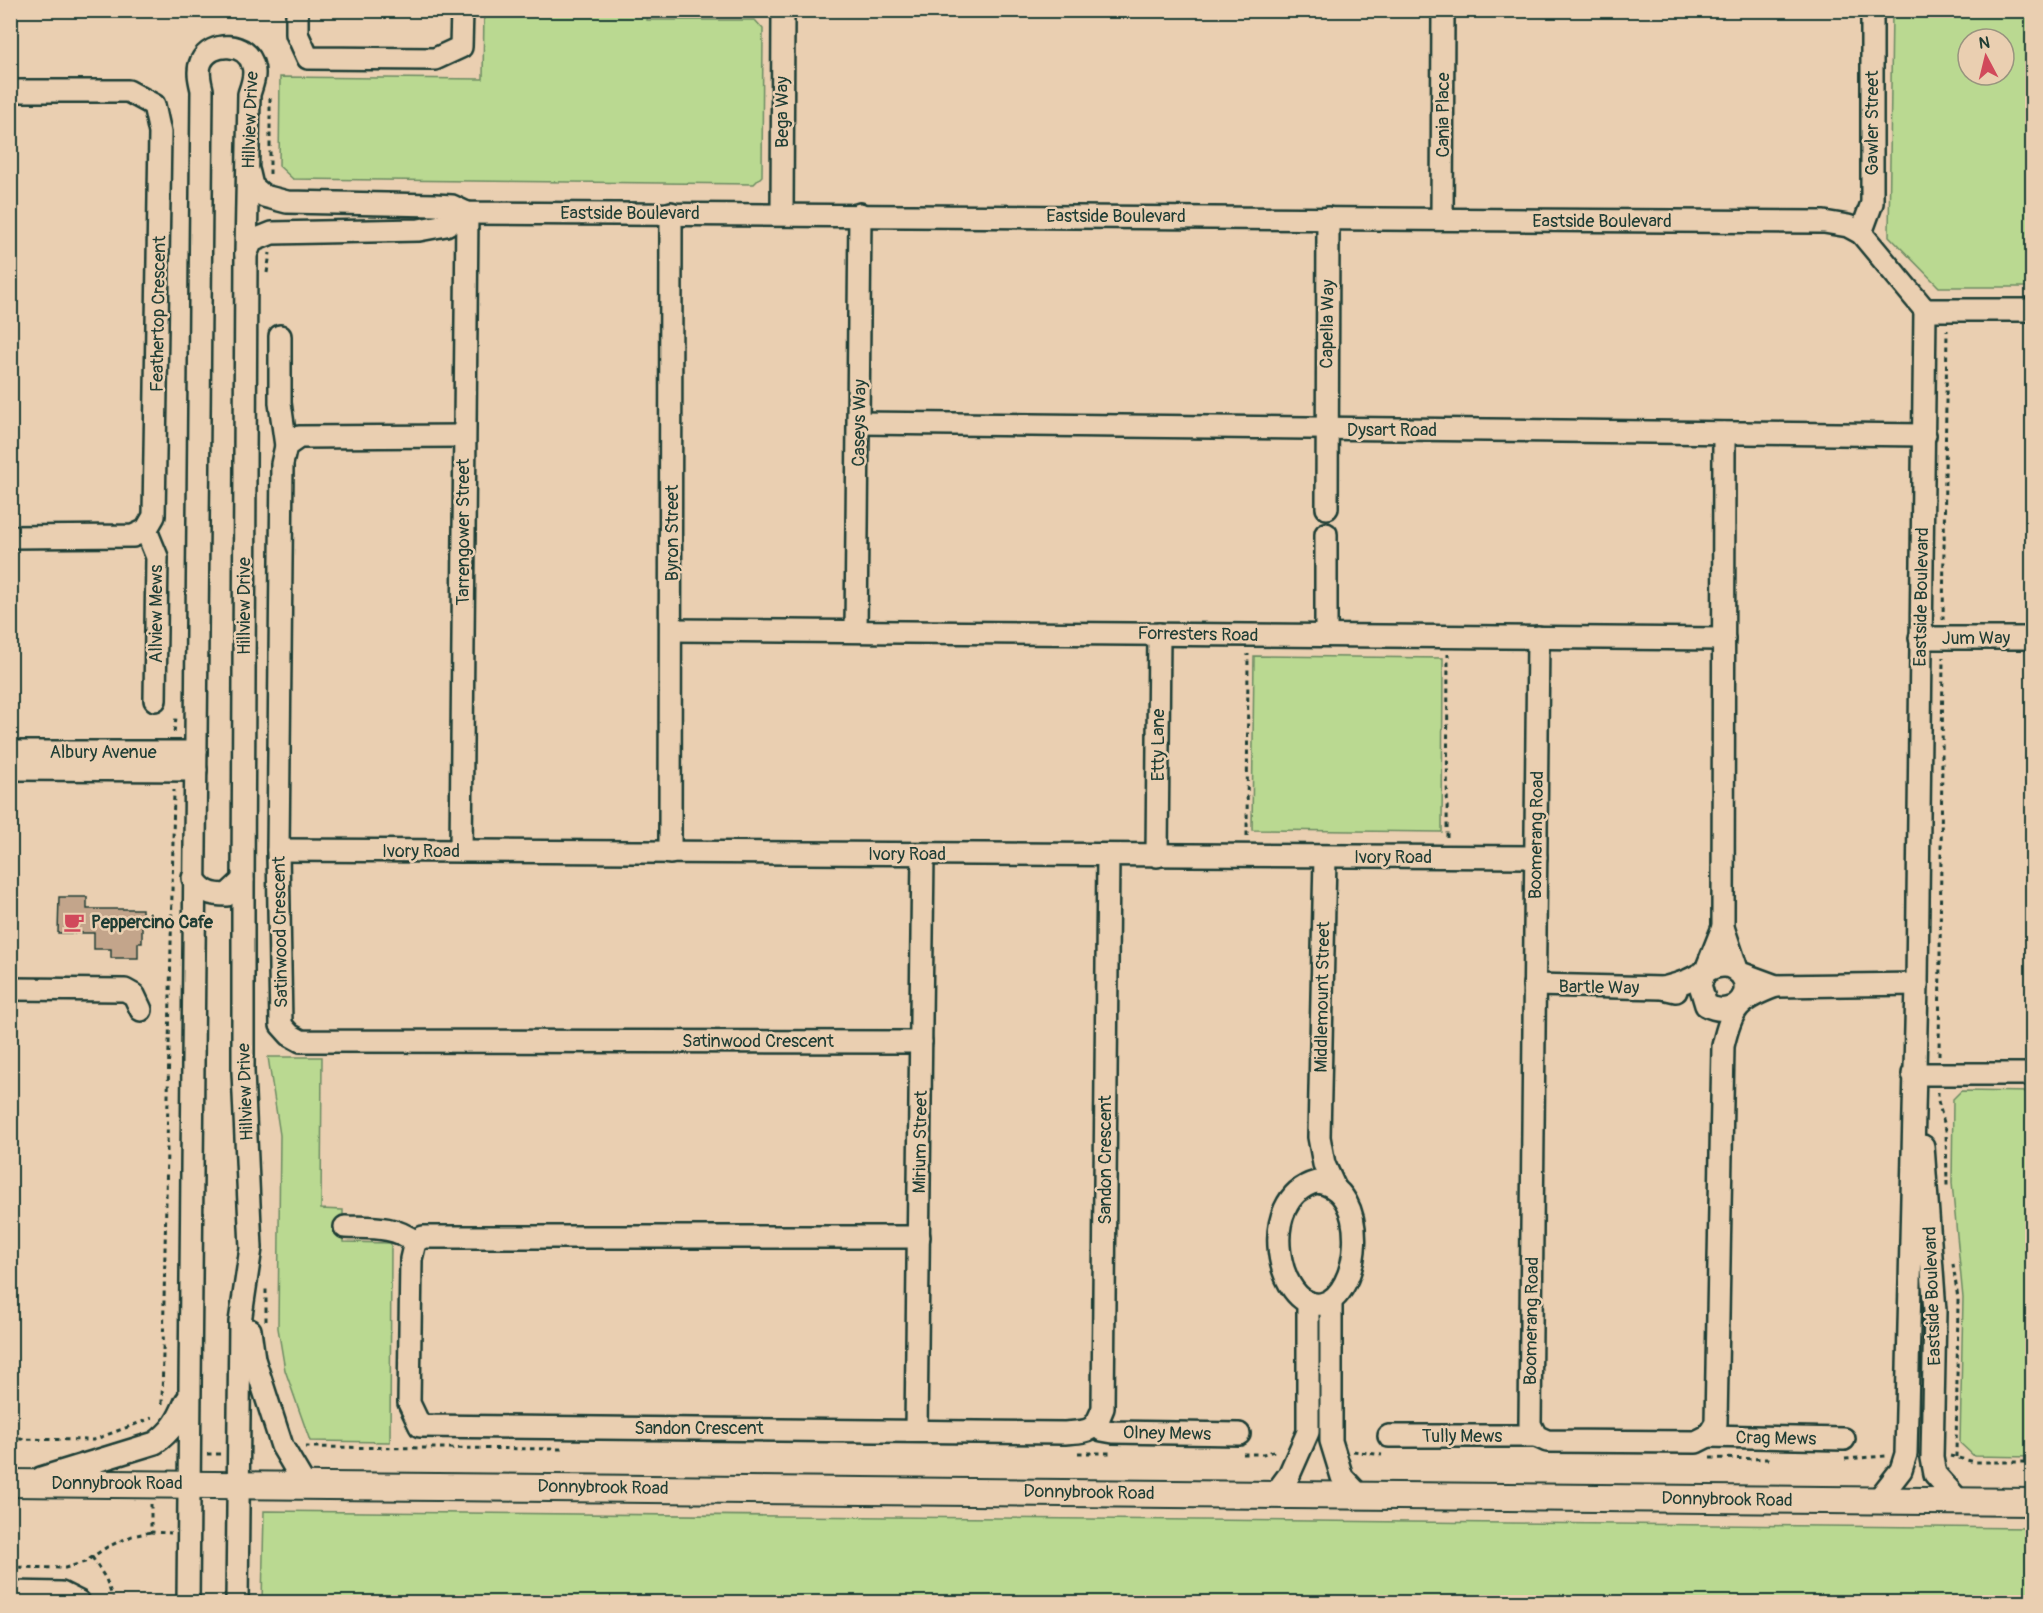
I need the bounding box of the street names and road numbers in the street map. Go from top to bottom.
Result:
street label: Gawler Street [1861,70,1884,175]
street label: Hillview Drive [237,71,264,169]
street label: Cania Place [1432,72,1455,158]
street label: Bega Way [771,76,794,148]
street label: Eastside Boulevard [560,202,700,225]
street label: Eastside Boulevard [1046,205,1186,228]
street label: Eastside Boulevard [1532,210,1672,233]
street label: Feathertop Crescent [146,235,171,392]
street label: Capella Way [1315,279,1340,369]
street label: Caseys Way [847,379,872,467]
street label: Dysart Road [1347,419,1437,442]
street label: Tarrengower Street [452,458,475,606]
street label: Byron Street [661,484,684,581]
street label: Eastside Boulevard [1909,527,1934,667]
street label: Hillview Drive [233,557,256,655]
street label: Allview Mews [145,565,168,663]
street label: Forresters Road [1137,622,1259,647]
street label: Jum Way [1942,627,2011,650]
street label: Etty Lane [1147,709,1170,781]
street label: Albury Avenue [49,741,157,764]
street label: Boomerang Road [1524,771,1549,899]
street label: Ivory Road [382,840,460,863]
street label: Ivory Road [868,843,946,866]
street label: Ivory Road [1354,846,1432,869]
street label: Satinwood Crescent [268,855,293,1008]
street label: Middlemount Street [1310,920,1335,1073]
street label: Bartle Way [1558,975,1640,1000]
street label: Satinwood Crescent [682,1030,835,1053]
street label: Hillview Drive [232,1043,259,1141]
street label: Mirium Street [908,1090,933,1194]
street label: Sandon Crescent [1094,1094,1117,1225]
street label: Eastside Boulevard [1919,1226,1946,1366]
street label: Boomerang Road [1519,1257,1544,1385]
street label: Sandon Crescent [634,1417,765,1440]
street label: Olney Mews [1123,1421,1211,1446]
street label: Tully Mews [1422,1425,1502,1448]
street label: Crag Mews [1735,1426,1817,1451]
street label: Donnybrook Road [51,1472,183,1495]
street label: Donnybrook Road [537,1475,669,1500]
street label: Donnybrook Road [1023,1480,1155,1505]
street label: Donnybrook Road [1661,1487,1793,1512]

